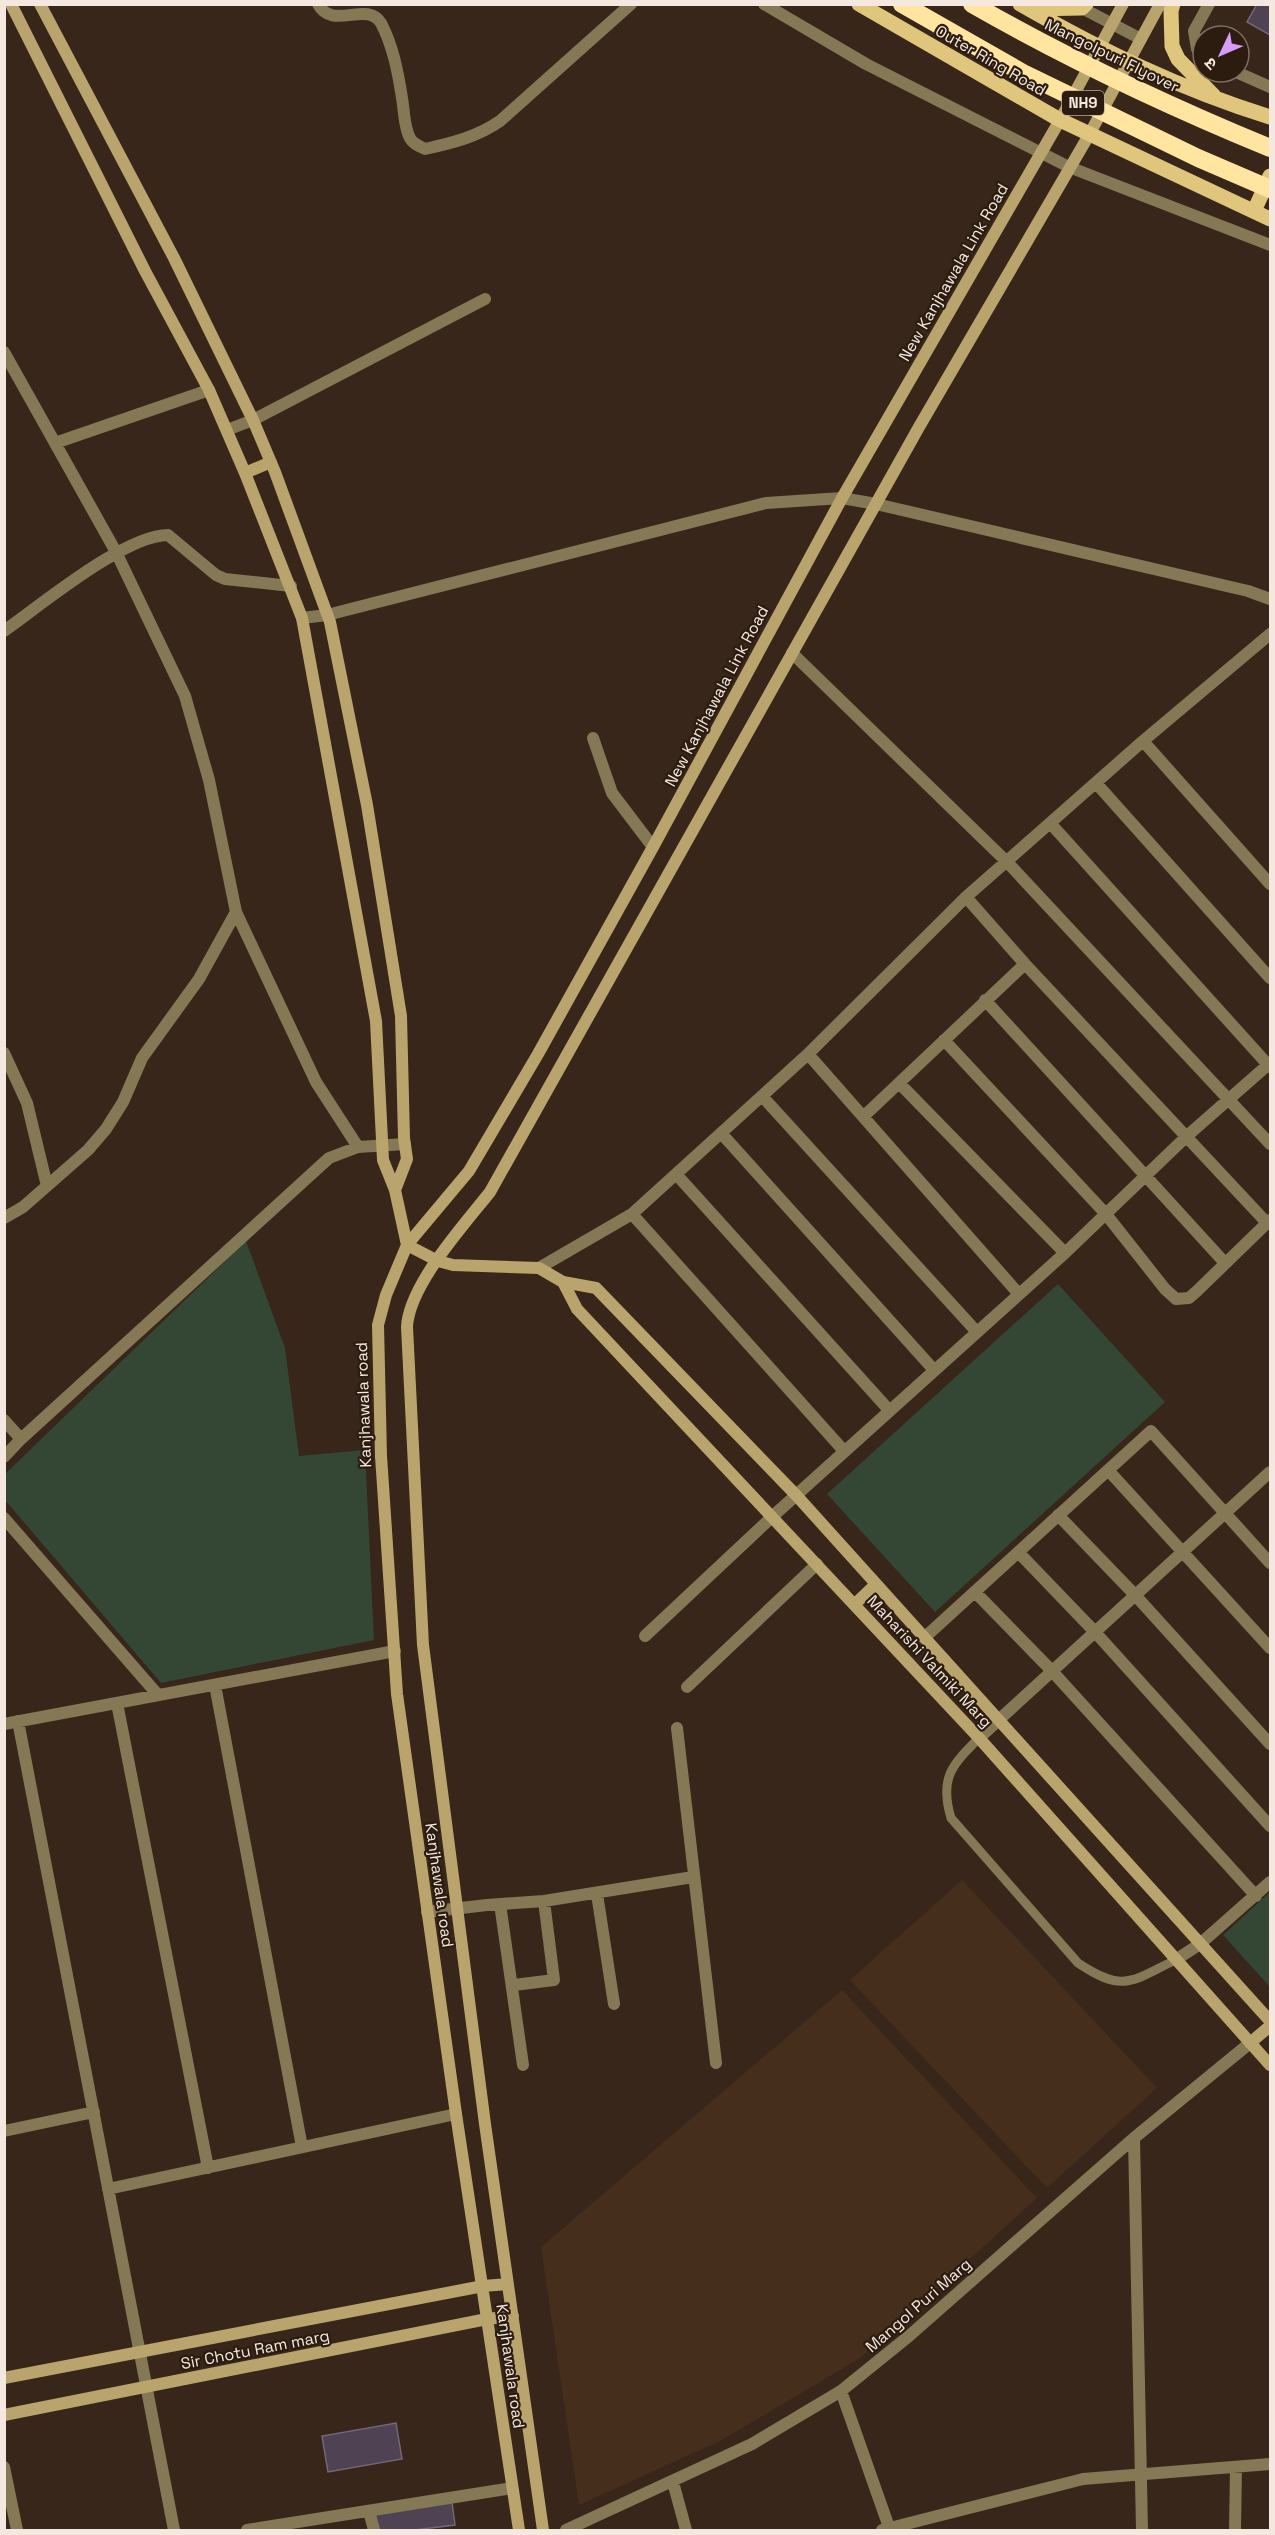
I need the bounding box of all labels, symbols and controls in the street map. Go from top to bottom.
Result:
street label: Mangolpuri Flyover [1041,14,1182,97]
street label: Outer Ring Road [932,20,1050,101]
north arrow [1191,24,1251,84]
text: उ [1199,53,1221,75]
road number: NH9 [1062,91,1104,115]
street label: New Kanjhawala Link Road [894,180,1013,365]
street label: New Kanjhawala Link Road [660,602,773,790]
street label: Kanjhawala road [351,1342,376,1468]
street label: Maharishi Valmiki Marg [863,1591,997,1732]
street label: Kanjhawala road [420,1821,459,1949]
street label: Mangol Puri Marg [861,2254,976,2357]
street label: Kanjhawala road [491,2302,530,2430]
street label: Sir Chotu Ram marg [179,2325,331,2374]

